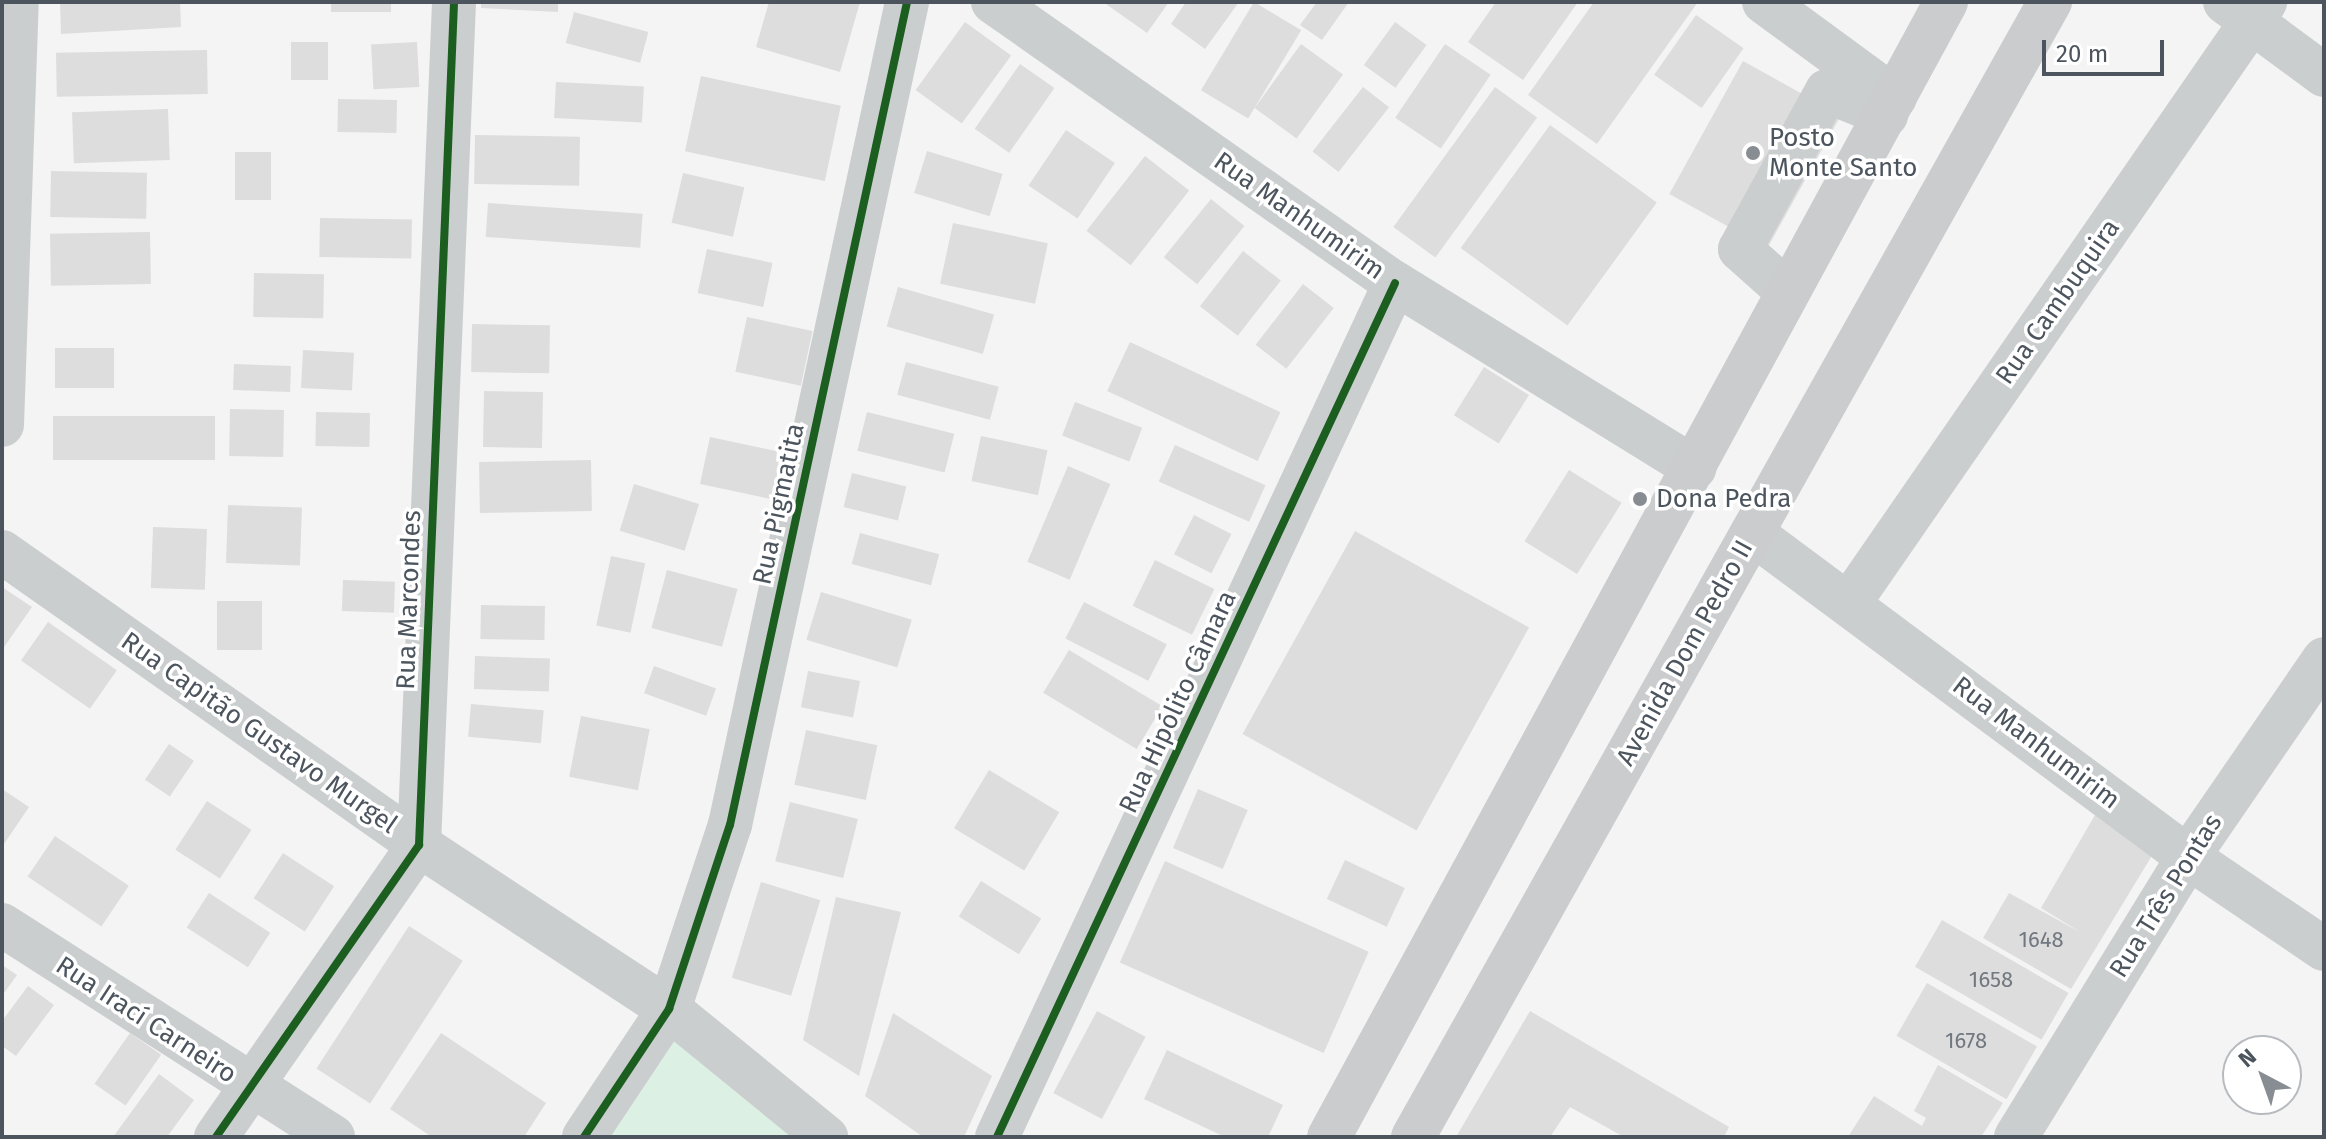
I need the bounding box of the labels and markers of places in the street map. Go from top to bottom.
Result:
place label: Posto Monte Santo [1769,122,1917,184]
marker: Posto Monte Santo [1744,144,1762,162]
place label: Dona Pedra [1656,483,1792,515]
marker: Dona Pedra [1631,490,1649,508]

